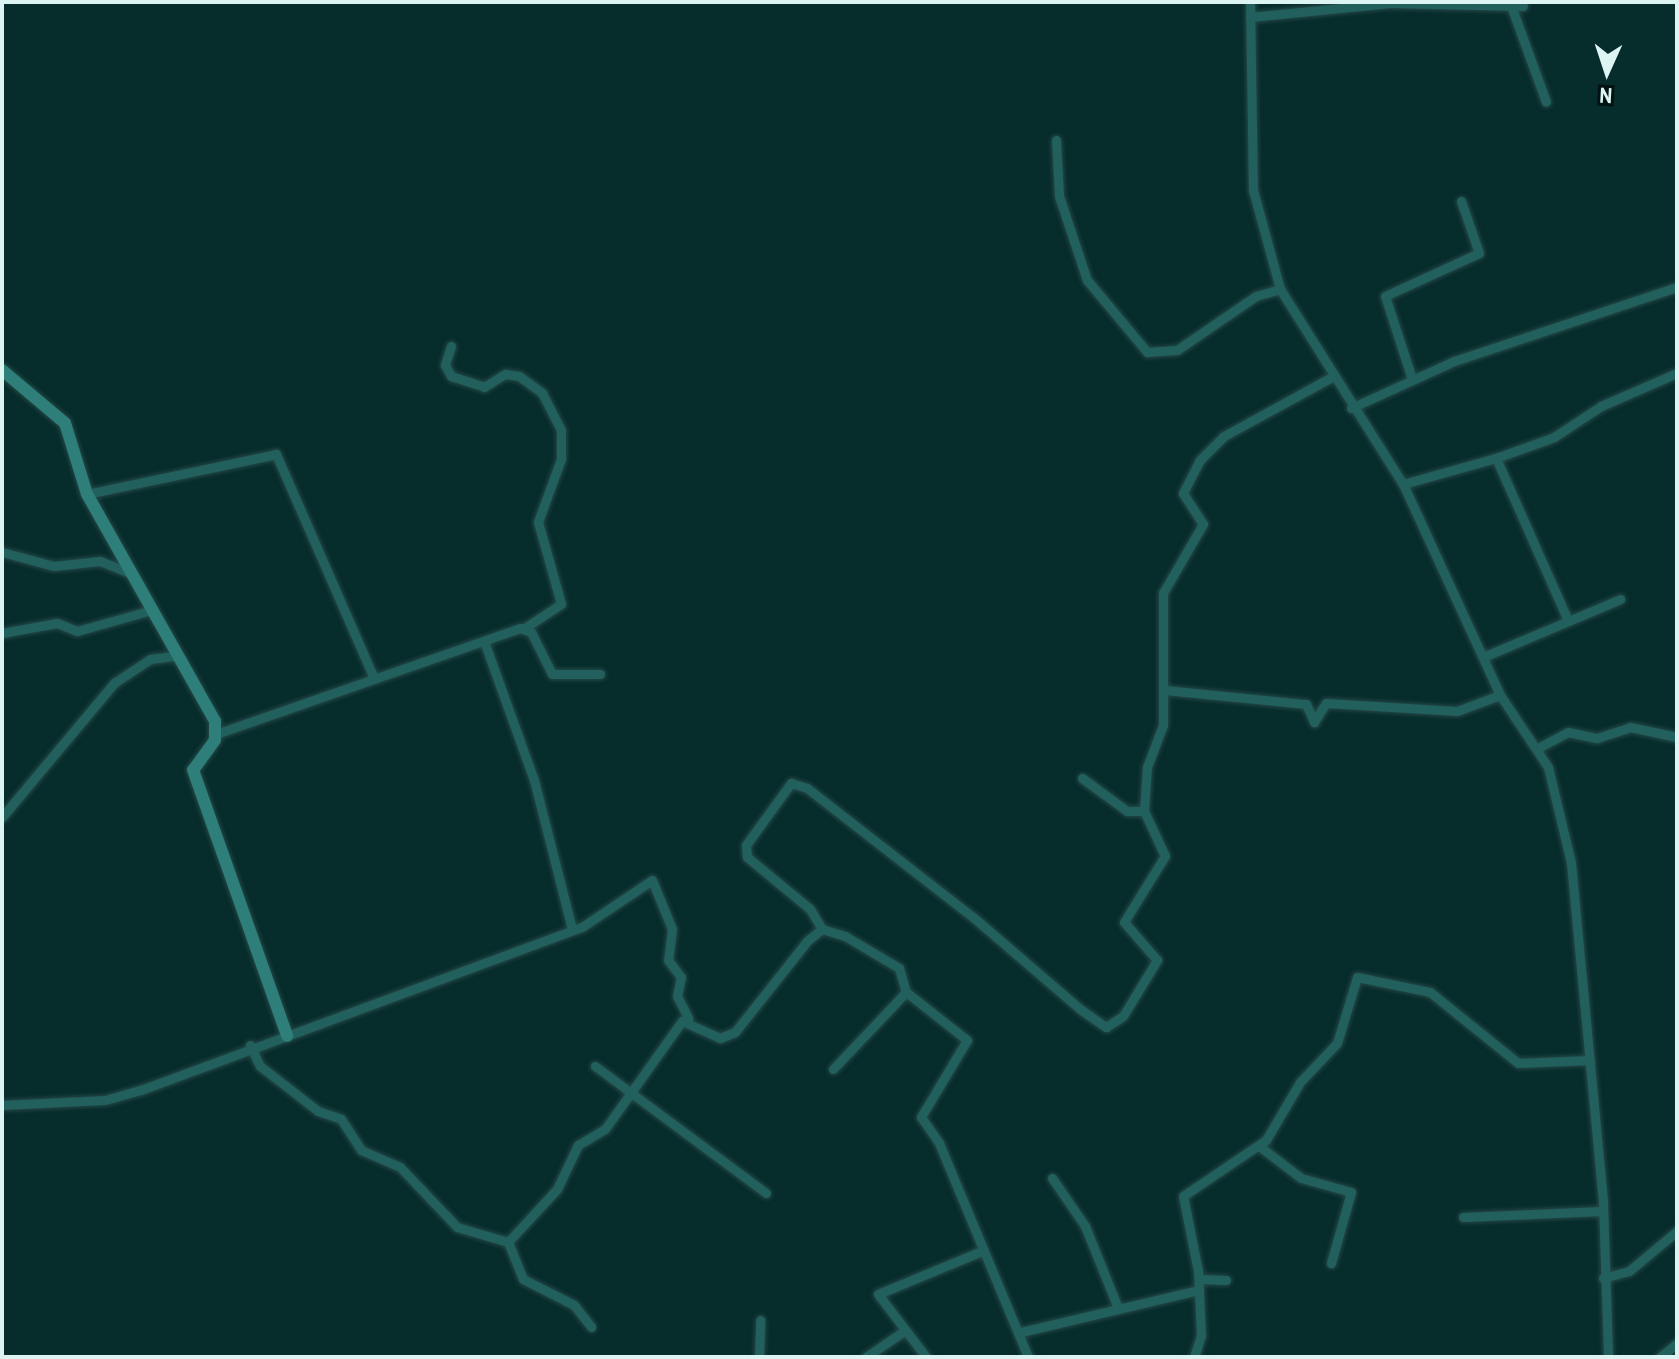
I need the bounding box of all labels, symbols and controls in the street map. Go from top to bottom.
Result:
north arrow [1567,32,1647,112]
text: N [1598,81,1613,111]

